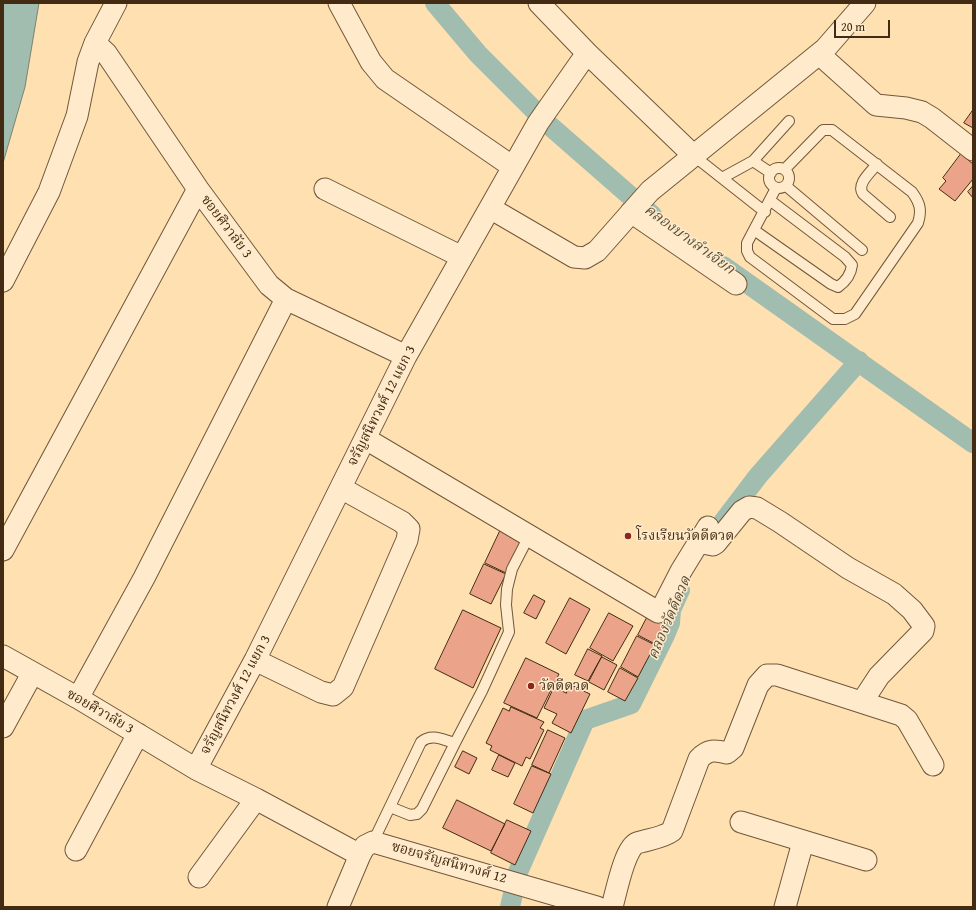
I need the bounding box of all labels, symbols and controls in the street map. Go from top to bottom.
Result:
scale bar [836,12,892,38]
text: 20 m [841,18,865,35]
street label: ซอยศิวาลัย 3 [197,192,255,262]
water label: คลองบางลำเจียก [640,201,738,279]
street label: จรัญสนิทวงศ์ 12 แยก 3 [344,343,420,469]
place label: โรงเรียนวัดดีดวด [636,528,734,544]
marker: โรงเรียนวัดดีดวด [623,531,633,541]
water label: คลองวัดดีดวด [644,574,696,662]
street label: จรัญสนิทวงศ์ 12 แยก 3 [197,632,275,758]
place label: วัดดีดวด [539,678,589,694]
marker: วัดดีดวด [526,681,536,691]
street label: ซอยศิวาลัย 3 [63,686,137,738]
street label: ซอยจรัญสนิทวงศ์ 12 [389,839,509,887]

